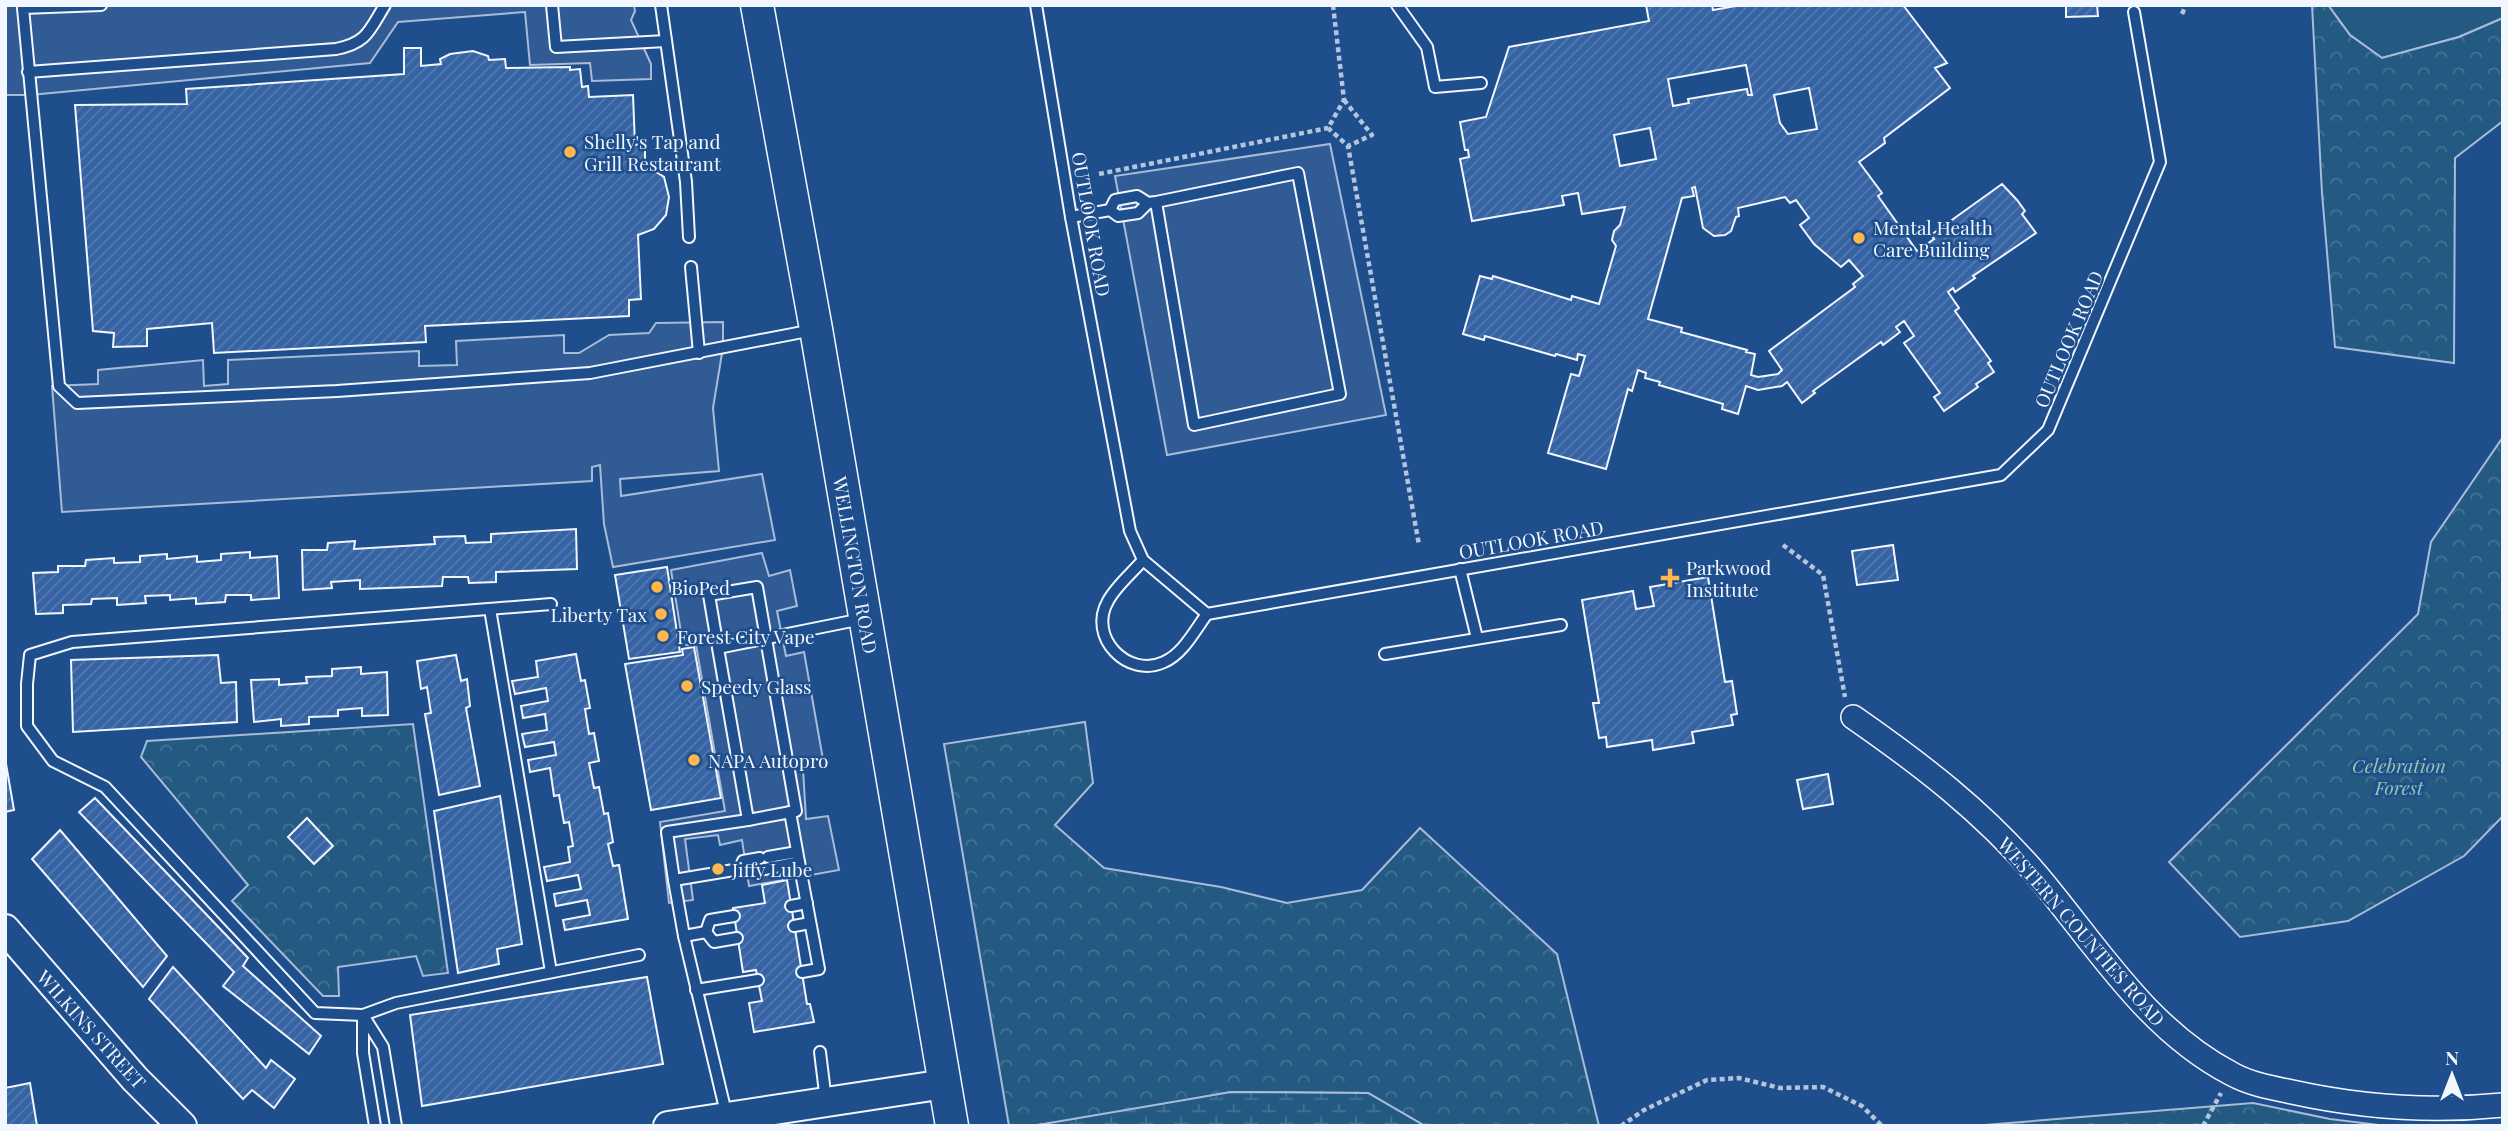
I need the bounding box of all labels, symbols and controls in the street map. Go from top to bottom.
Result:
place label: Shelly's Tap and Grill Restaurant [584,128,721,176]
marker: Shelly's Tap and Grill Restaurant [562,144,578,160]
street label: OUTLOOK ROAD [1066,150,1118,298]
place label: Mental Health Care Building [1873,214,1993,262]
marker: Mental Health Care Building [1851,230,1867,246]
street label: OUTLOOK ROAD [2027,266,2109,412]
street label: WELLINGTON ROAD [827,473,884,656]
street label: OUTLOOK ROAD [1457,513,1605,565]
place label: Parkwood Institute [1686,554,1771,602]
marker: Parkwood Institute [1660,568,1680,588]
place label: BioPed [671,574,730,600]
marker: BioPed [649,579,665,595]
place label: Liberty Tax [551,601,647,627]
marker: Liberty Tax [653,606,669,622]
place label: Forest City Vape [677,623,815,649]
marker: Forest City Vape [655,628,671,644]
place label: Speedy Glass [701,673,812,699]
marker: Speedy Glass [679,678,695,694]
place label: NAPA Autopro [708,747,828,773]
marker: NAPA Autopro [686,752,702,768]
park label: Celebration Forest [2352,752,2446,800]
street label: WESTERN COUNTIES ROAD [1992,830,2171,1031]
place label: Jiffy Lube [731,856,812,882]
marker: Jiffy Lube [710,861,726,877]
street label: WILKINS STREET [31,963,152,1094]
north arrow [2417,1040,2487,1110]
text: N [2445,1044,2459,1070]

